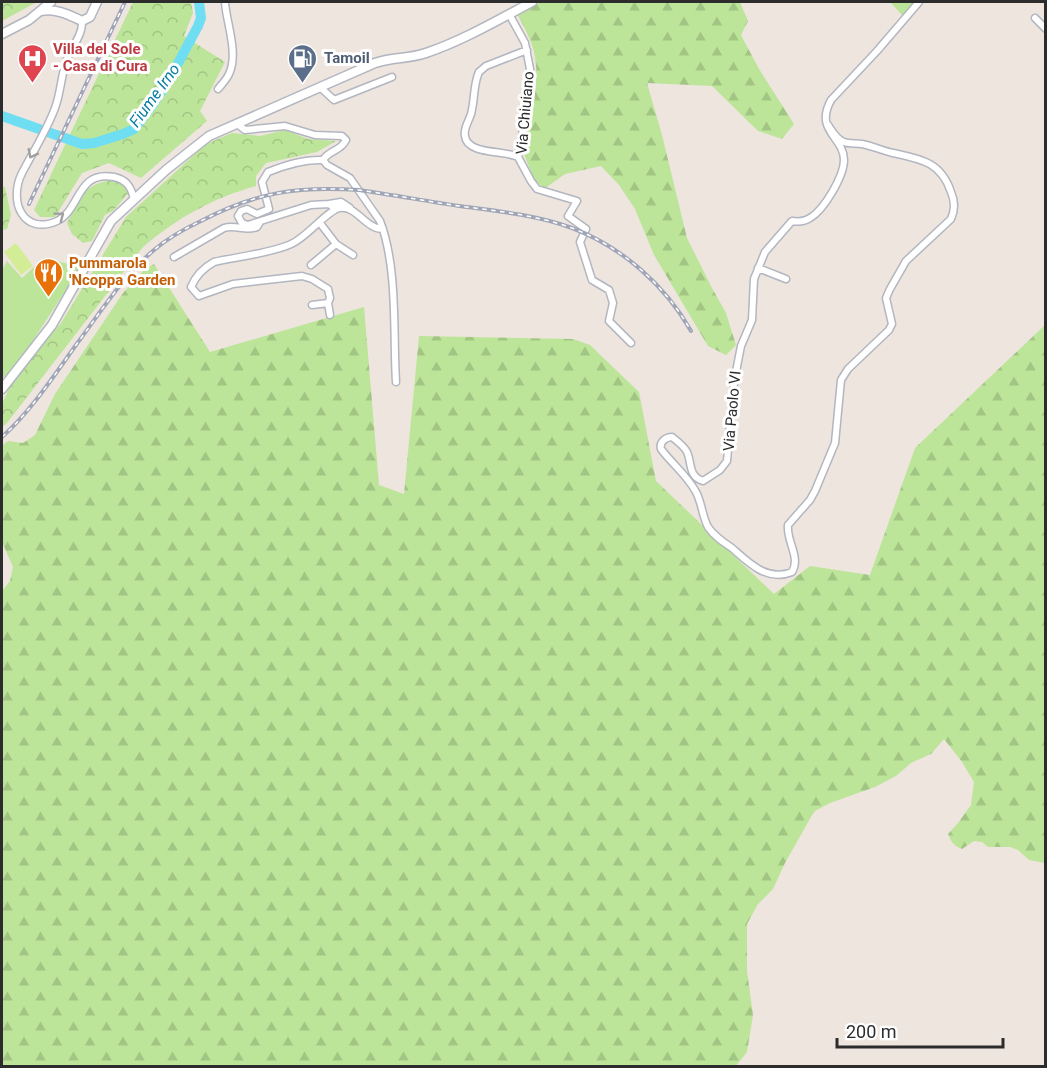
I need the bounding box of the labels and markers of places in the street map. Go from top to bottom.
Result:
place label: Villa del Sole - Casa di Cura [53,40,148,75]
hospital icon: Villa del Sole - Casa di Cura [16,42,48,84]
fuel station icon: Tamoil [287,42,319,84]
place label: Tamoil [324,49,370,67]
place label: Pummarola 'Ncoppa Garden [69,254,175,289]
restaurant icon: Pummarola 'Ncoppa Garden [32,256,64,298]

